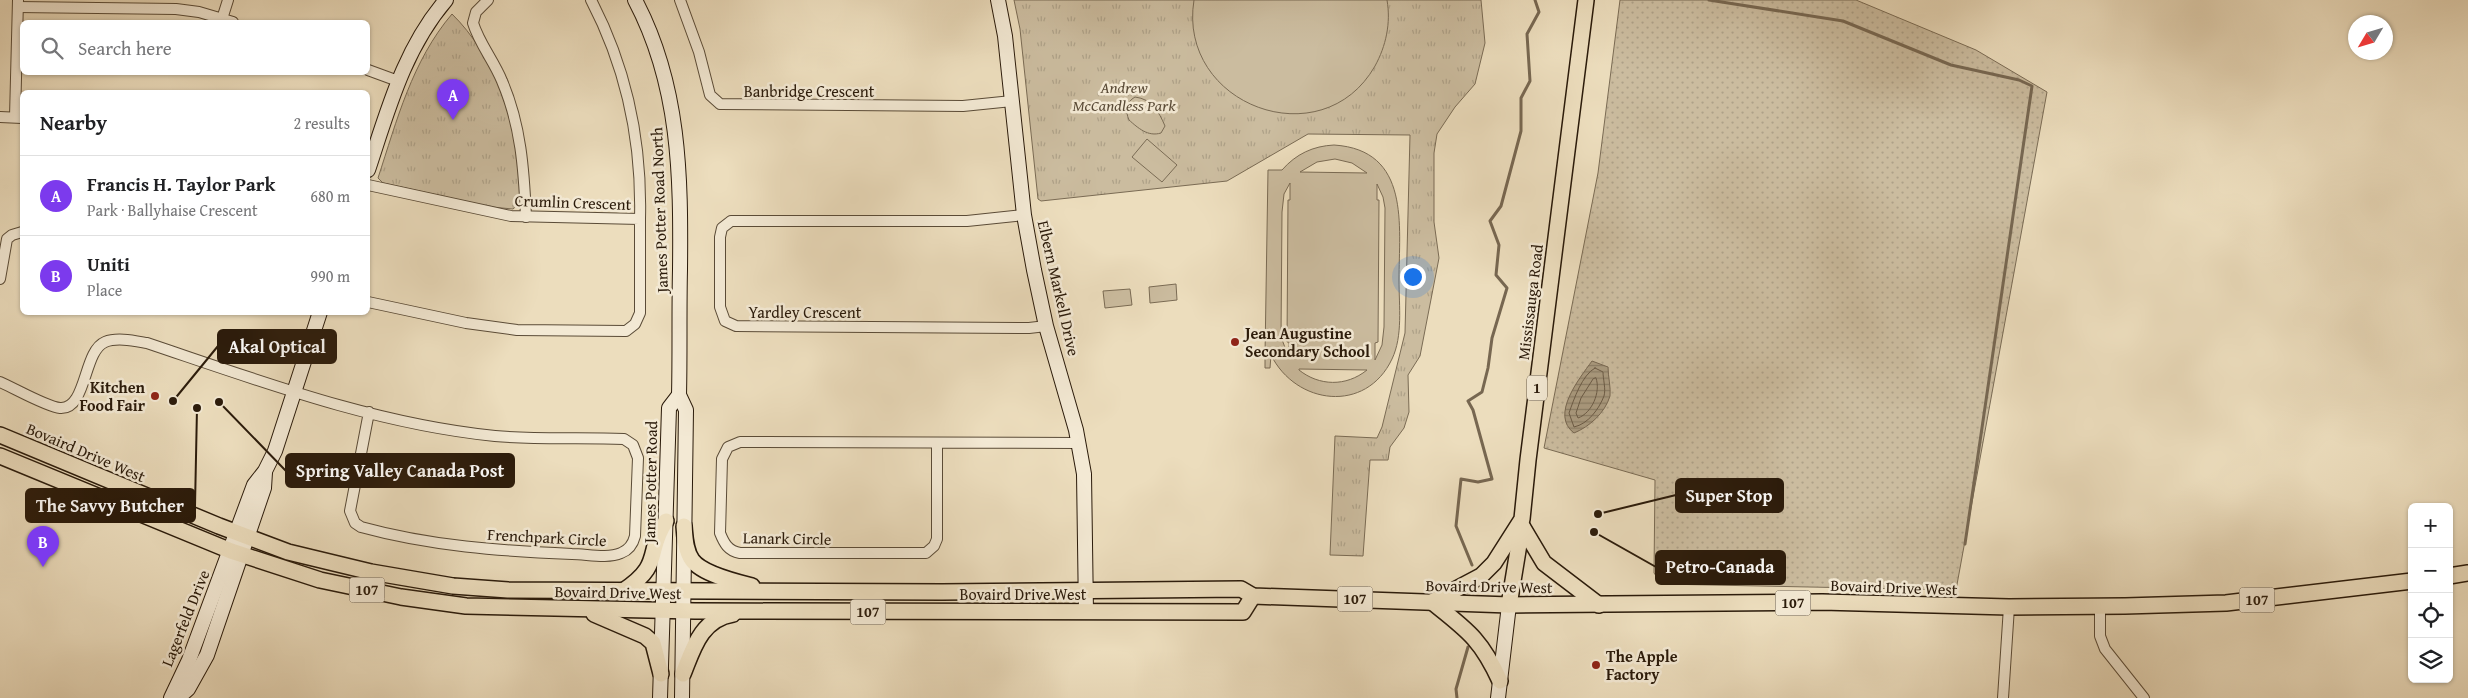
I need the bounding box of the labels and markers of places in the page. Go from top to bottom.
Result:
pin: A [437,79,469,120]
place label: Jean Augustine Secondary School [1242,321,1370,363]
callout: Akal Optical [218,330,336,363]
marker: Jean Augustine Secondary School [1229,336,1241,348]
place label: Kitchen Food Fair [79,375,146,417]
marker: Kitchen Food Fair [149,390,161,402]
callout: Spring Valley Canada Post [286,454,514,487]
callout: Super Stop [1676,479,1783,512]
callout: The Savvy Butcher [26,489,195,522]
pin: B [27,526,59,567]
callout: Petro-Canada [1656,551,1785,584]
place label: The Apple Factory [1606,644,1678,686]
marker: The Apple Factory [1590,659,1602,671]

